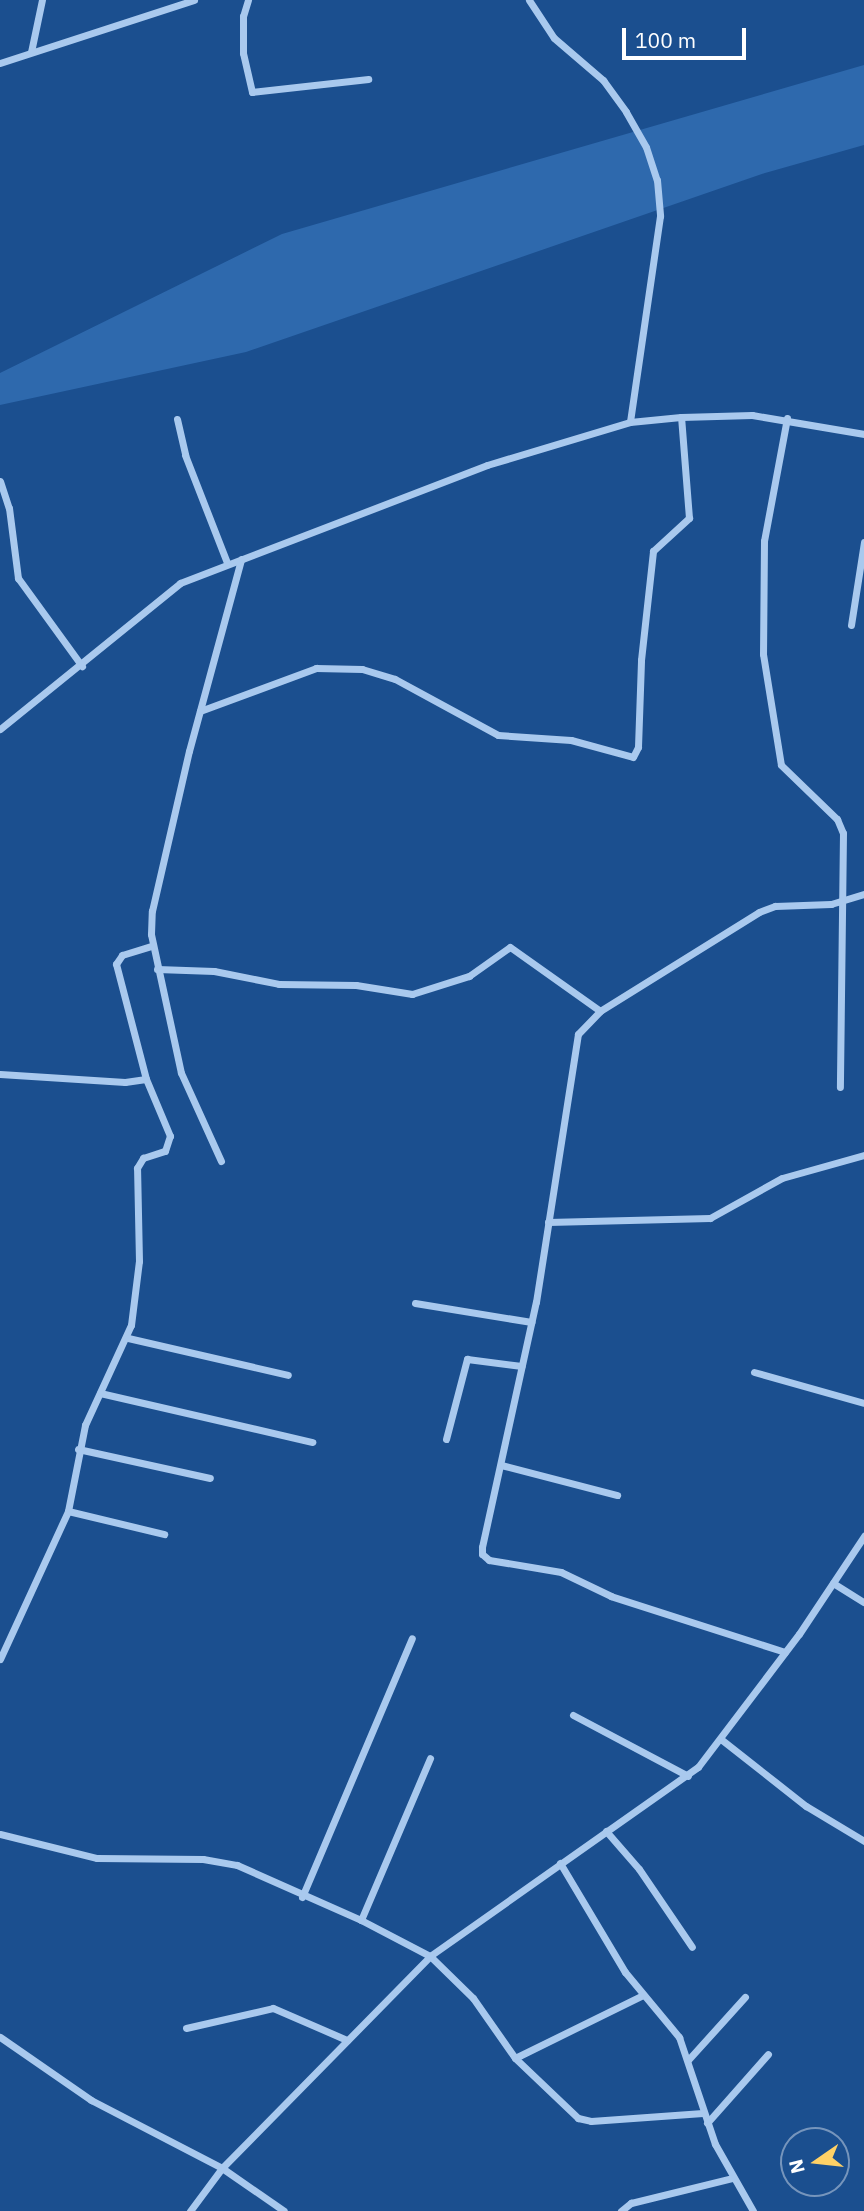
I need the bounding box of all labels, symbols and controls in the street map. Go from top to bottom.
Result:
scale bar [626,14,750,58]
text: 100 m [635,26,696,54]
north arrow [780,2127,850,2197]
text: N [783,2157,810,2176]

